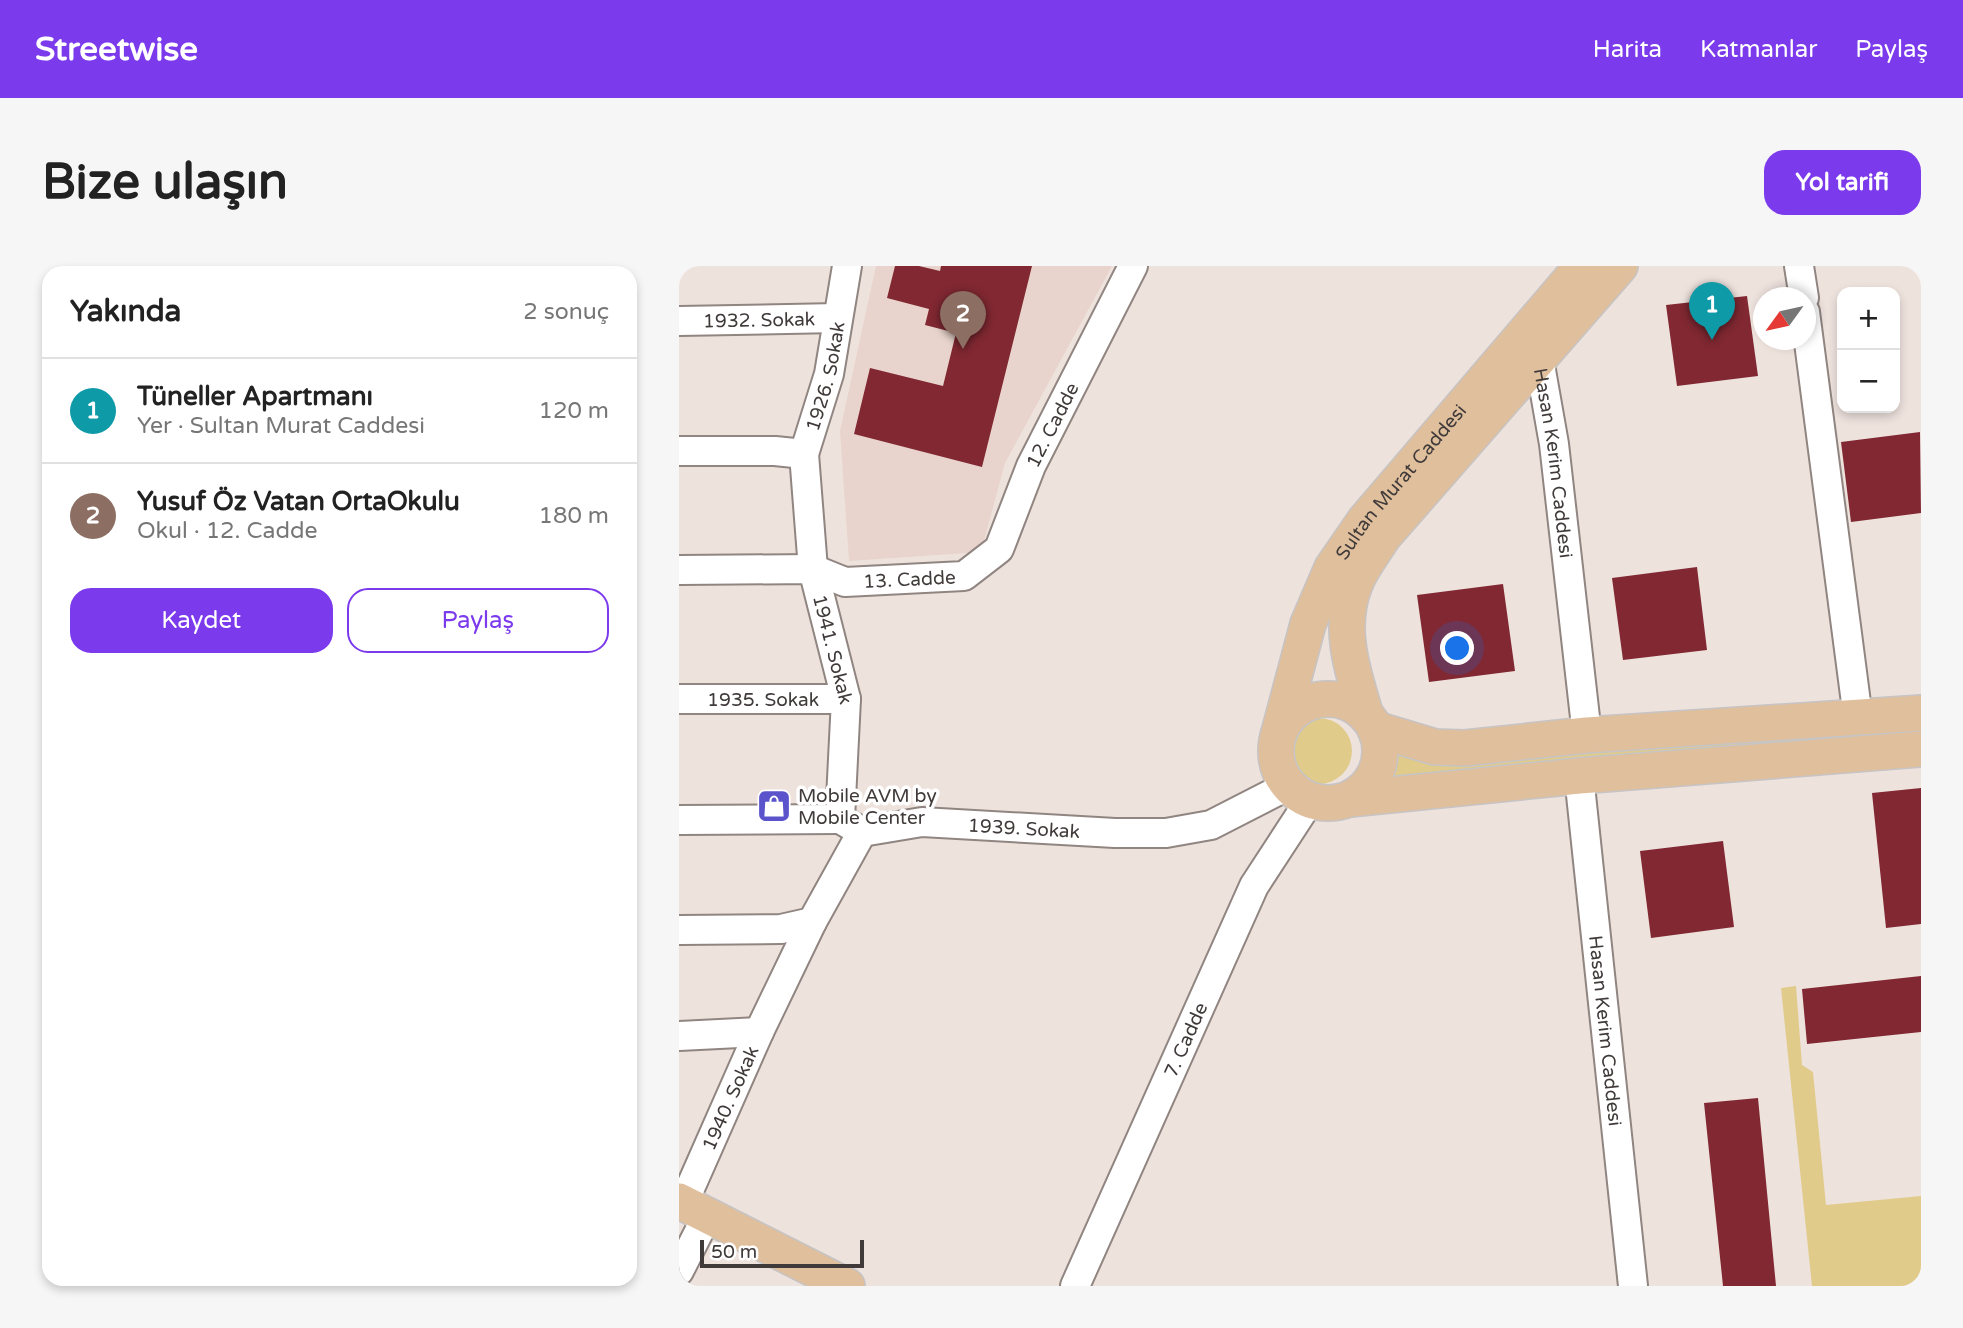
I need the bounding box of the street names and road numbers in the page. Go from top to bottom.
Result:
street label: 1932. Sokak [703,308,815,333]
street label: 1926. Sokak [802,320,850,434]
street label: Hasan Kerim Caddesi [1529,366,1577,559]
street label: 12. Cadde [1022,379,1084,472]
street label: Sultan Murat Caddesi [1331,400,1471,564]
street label: 13. Cadde [863,566,956,593]
street label: 1941. Sokak [808,592,857,706]
street label: 1935. Sokak [707,689,819,711]
street label: 1939. Sokak [967,815,1081,843]
street label: Hasan Kerim Caddesi [1584,934,1626,1127]
street label: 7. Cadde [1160,999,1212,1081]
street label: 1940. Sokak [698,1043,764,1154]

